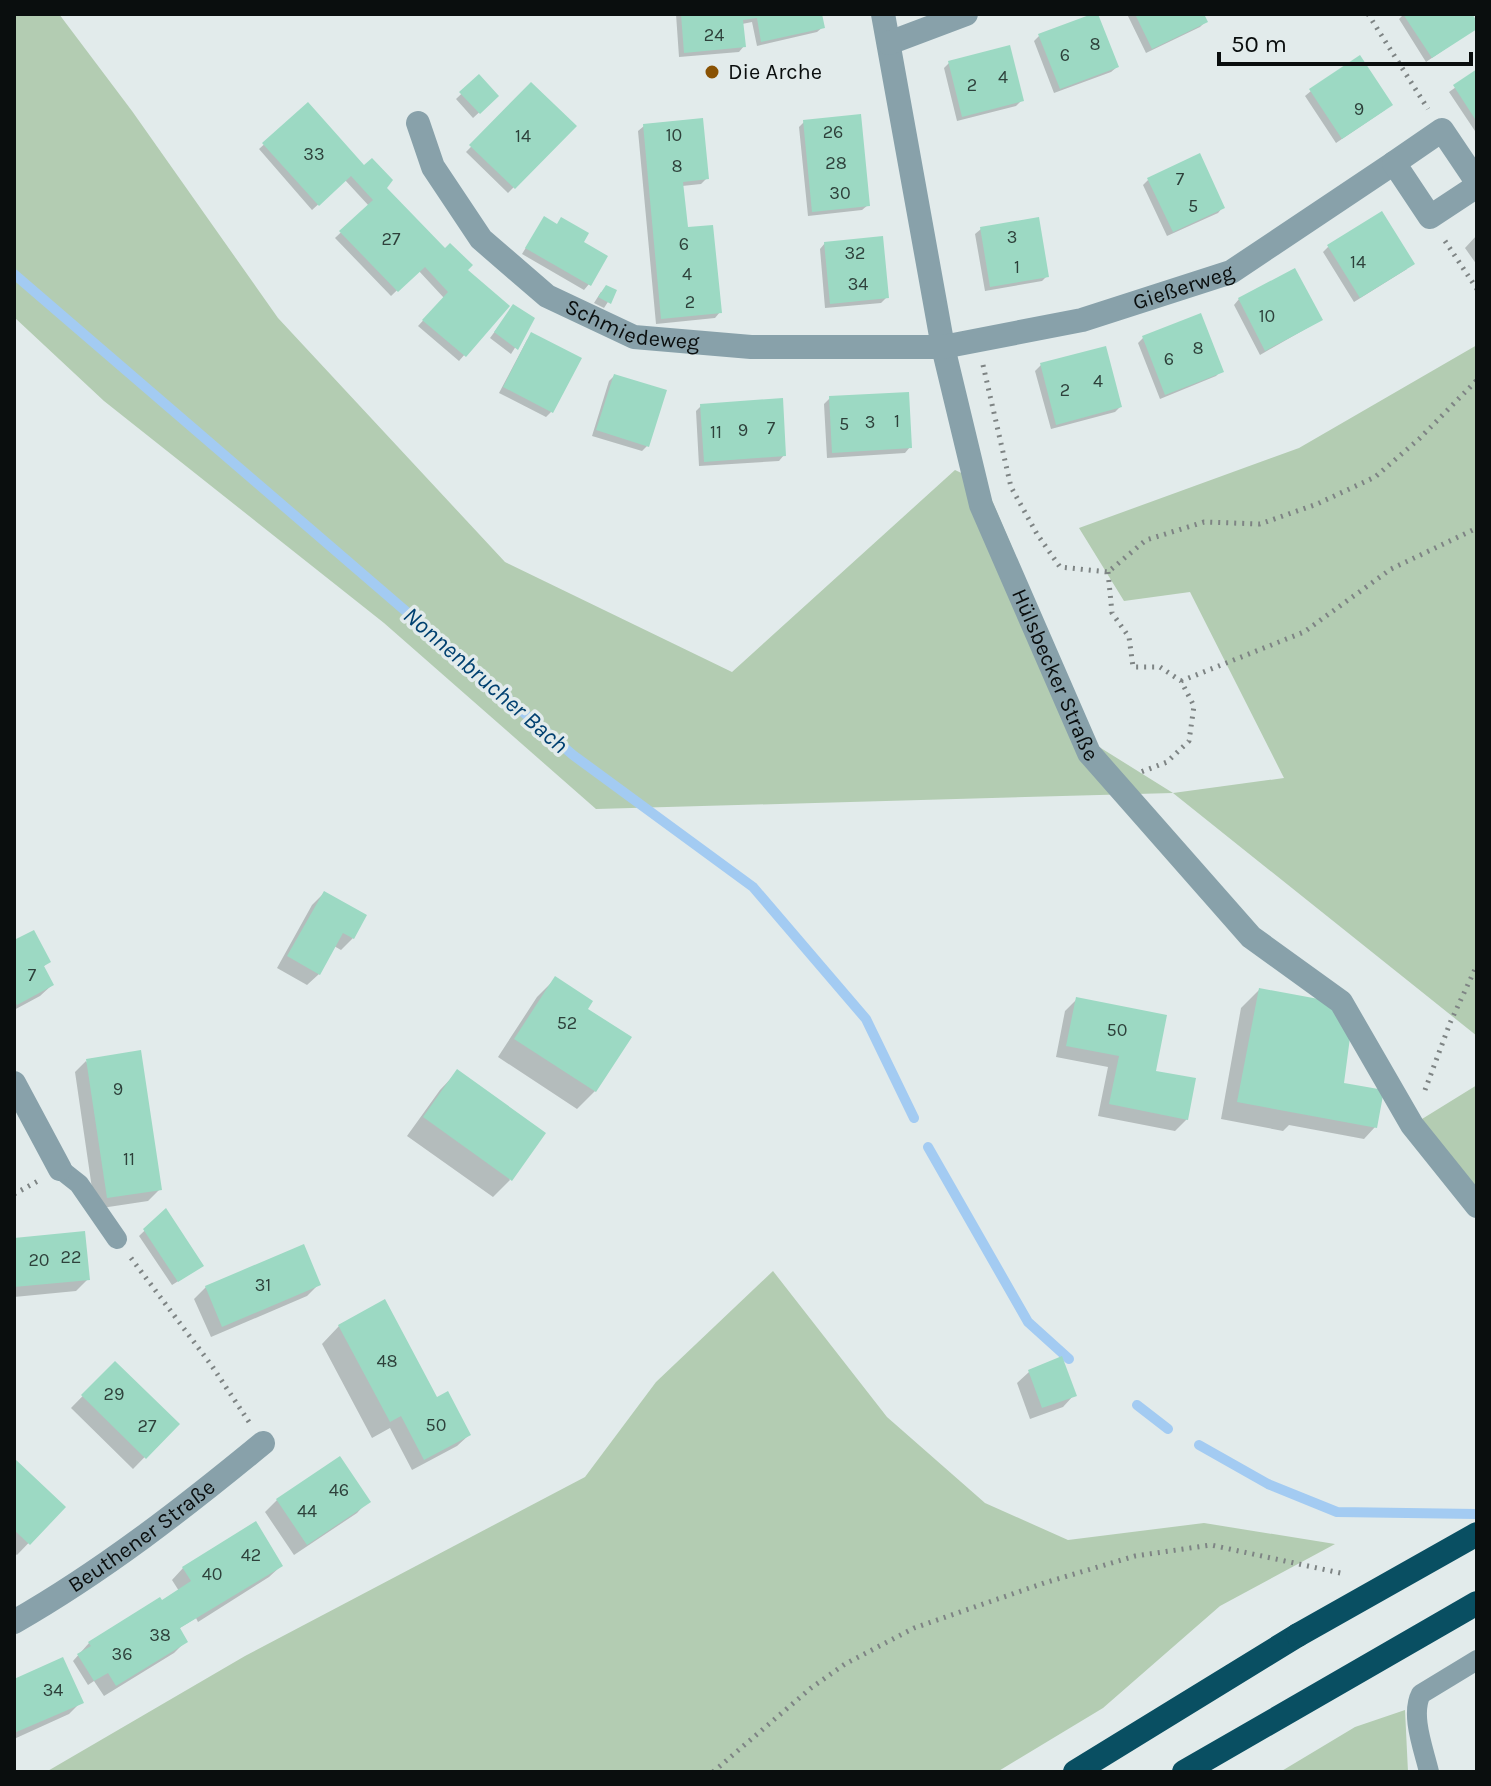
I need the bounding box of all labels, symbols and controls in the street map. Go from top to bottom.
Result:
scale bar [1219,16,1471,66]
house number: 24 [704,24,724,46]
text: 50 m [1231,30,1287,58]
house number: 8 [1089,33,1101,55]
house number: 6 [1060,44,1070,66]
place label: Die Arche [728,59,822,85]
marker: Die Arche [703,63,721,81]
house number: 4 [998,66,1008,88]
house number: 2 [967,74,977,96]
house number: 9 [1354,98,1364,120]
house number: 26 [823,121,843,143]
house number: 10 [666,124,682,146]
house number: 14 [515,125,531,147]
house number: 33 [303,143,325,165]
house number: 28 [825,152,847,174]
house number: 8 [671,155,683,177]
house number: 7 [1176,168,1185,190]
house number: 30 [829,182,851,204]
house number: 5 [1188,195,1198,217]
house number: 3 [1007,226,1017,248]
house number: 27 [382,228,401,250]
house number: 6 [679,233,689,255]
house number: 32 [844,242,866,264]
house number: 14 [1350,251,1366,273]
house number: 1 [1014,256,1020,278]
street label: Gießerweg [1130,259,1238,316]
house number: 4 [682,263,692,285]
house number: 34 [848,273,868,295]
house number: 2 [685,291,695,313]
street label: Schmiedeweg [561,293,701,356]
house number: 10 [1259,305,1275,327]
house number: 8 [1192,337,1204,359]
house number: 6 [1164,348,1174,370]
house number: 4 [1093,370,1103,392]
house number: 2 [1060,379,1070,401]
house number: 1 [894,410,900,432]
house number: 3 [865,411,875,433]
house number: 5 [839,413,849,435]
house number: 7 [767,417,776,439]
house number: 9 [738,419,748,441]
house number: 11 [710,421,722,443]
street label: Hülsbecker Straße [1006,585,1103,767]
water label: Nonnenbrucher Bach [398,601,574,759]
house number: 7 [28,964,37,986]
house number: 52 [557,1012,577,1034]
house number: 50 [1107,1019,1127,1041]
house number: 9 [113,1078,123,1100]
house number: 11 [123,1148,135,1170]
house number: 22 [61,1246,81,1268]
house number: 20 [28,1249,50,1271]
house number: 31 [255,1274,271,1296]
house number: 48 [376,1350,398,1372]
house number: 29 [104,1383,124,1405]
house number: 50 [426,1414,446,1436]
house number: 27 [138,1415,157,1437]
street label: Beuthener Straße [63,1474,220,1598]
house number: 46 [329,1479,349,1501]
house number: 44 [297,1500,317,1522]
house number: 42 [241,1544,261,1566]
house number: 40 [202,1563,222,1585]
house number: 38 [149,1624,171,1646]
house number: 36 [112,1643,132,1665]
house number: 34 [43,1679,63,1701]

